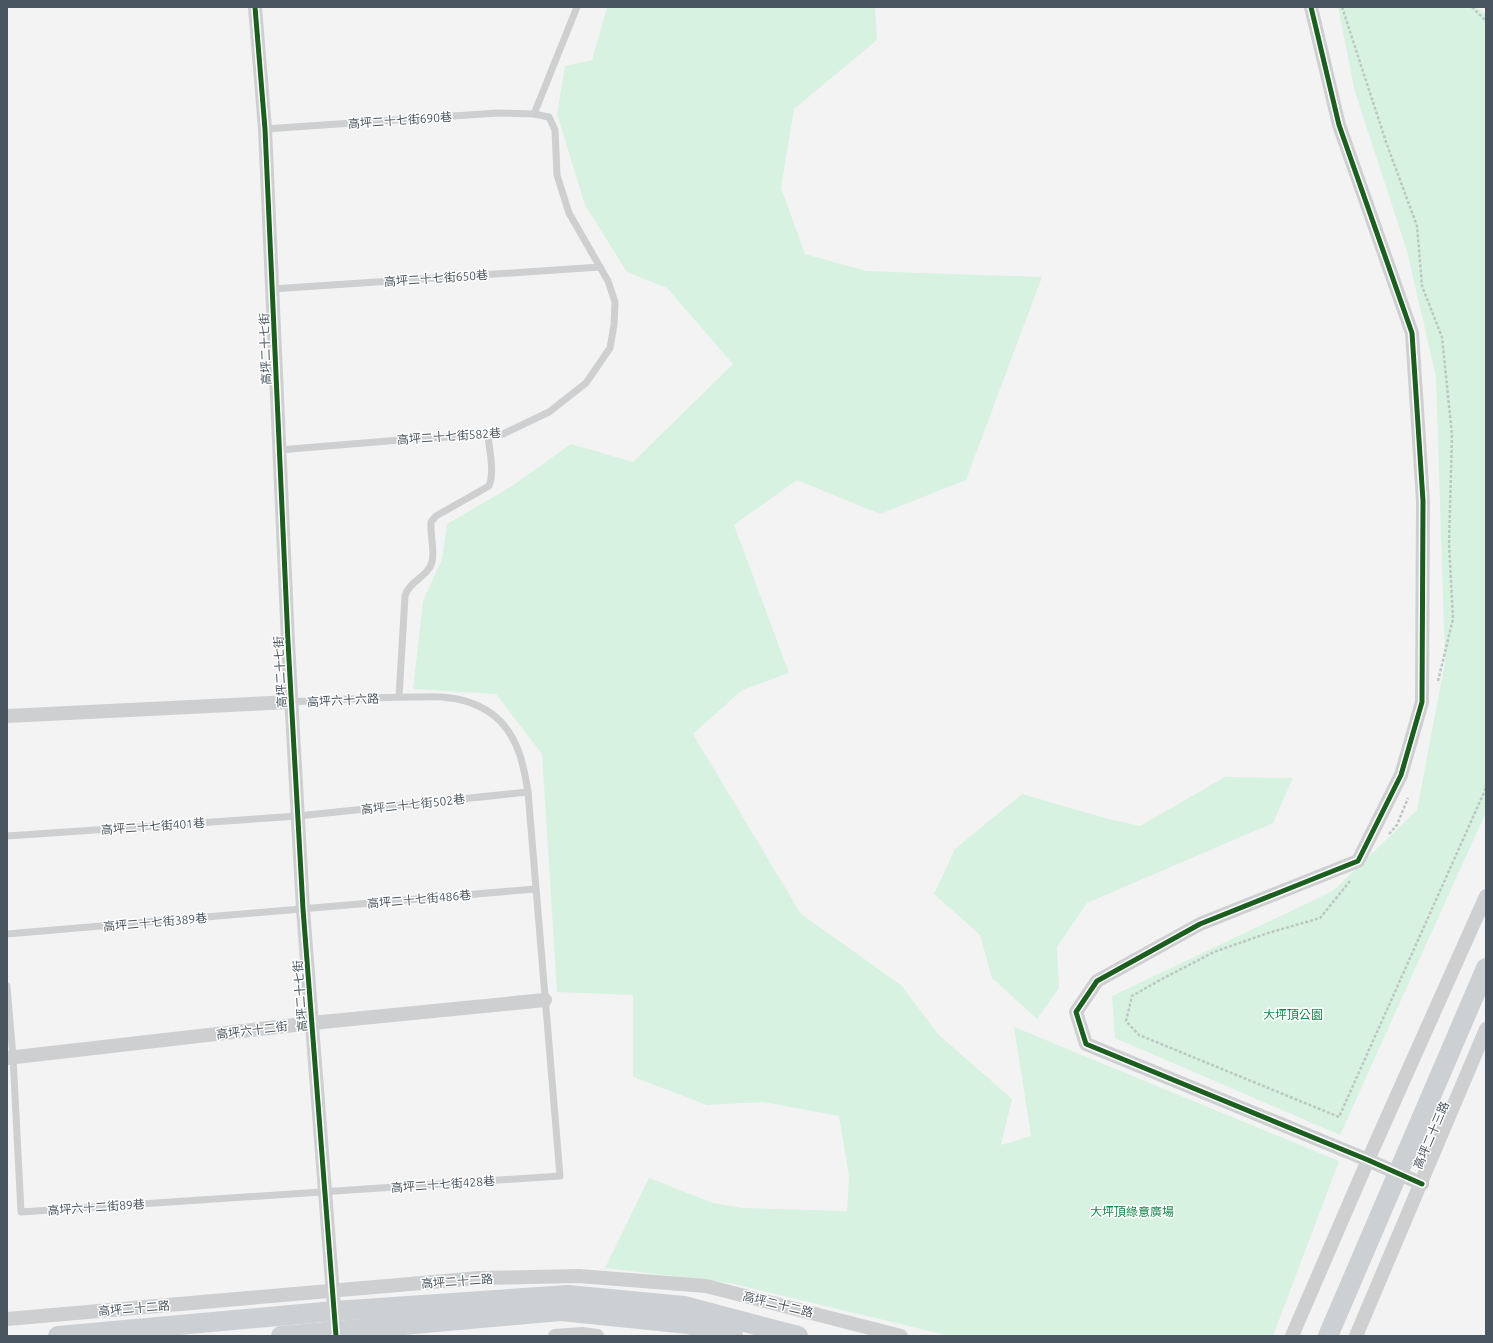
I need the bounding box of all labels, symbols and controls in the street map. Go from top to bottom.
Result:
street label: 高坪二十七街690巷 [348,110,452,130]
street label: 高坪二十七街650巷 [384,268,488,288]
street label: 高坪二十七街 [257,313,273,385]
street label: 高坪二十七街582巷 [397,426,501,446]
street label: 高坪二十七街 [272,636,288,708]
street label: 高坪六十六路 [307,692,379,708]
street label: 高坪二十七街502巷 [360,792,466,816]
street label: 高坪二十七街401巷 [101,816,205,836]
street label: 高坪二十七街486巷 [366,888,472,910]
street label: 高坪二十七街389巷 [102,911,208,933]
street label: 高坪二十七街 [291,960,309,1032]
park label: 大坪頂公園 [1263,1008,1323,1021]
street label: 高坪六十二街 [215,1019,289,1041]
street label: 高坪二十三路 [1411,1099,1451,1171]
street label: 高坪二十七街428巷 [391,1174,495,1194]
street label: 高坪六十二街89巷 [47,1197,145,1217]
park label: 大坪頂綠意廣場 [1090,1205,1174,1218]
street label: 高坪二十二路 [421,1272,493,1290]
street label: 高坪二十二路 [741,1289,815,1319]
street label: 高坪二十二路 [98,1298,170,1318]

